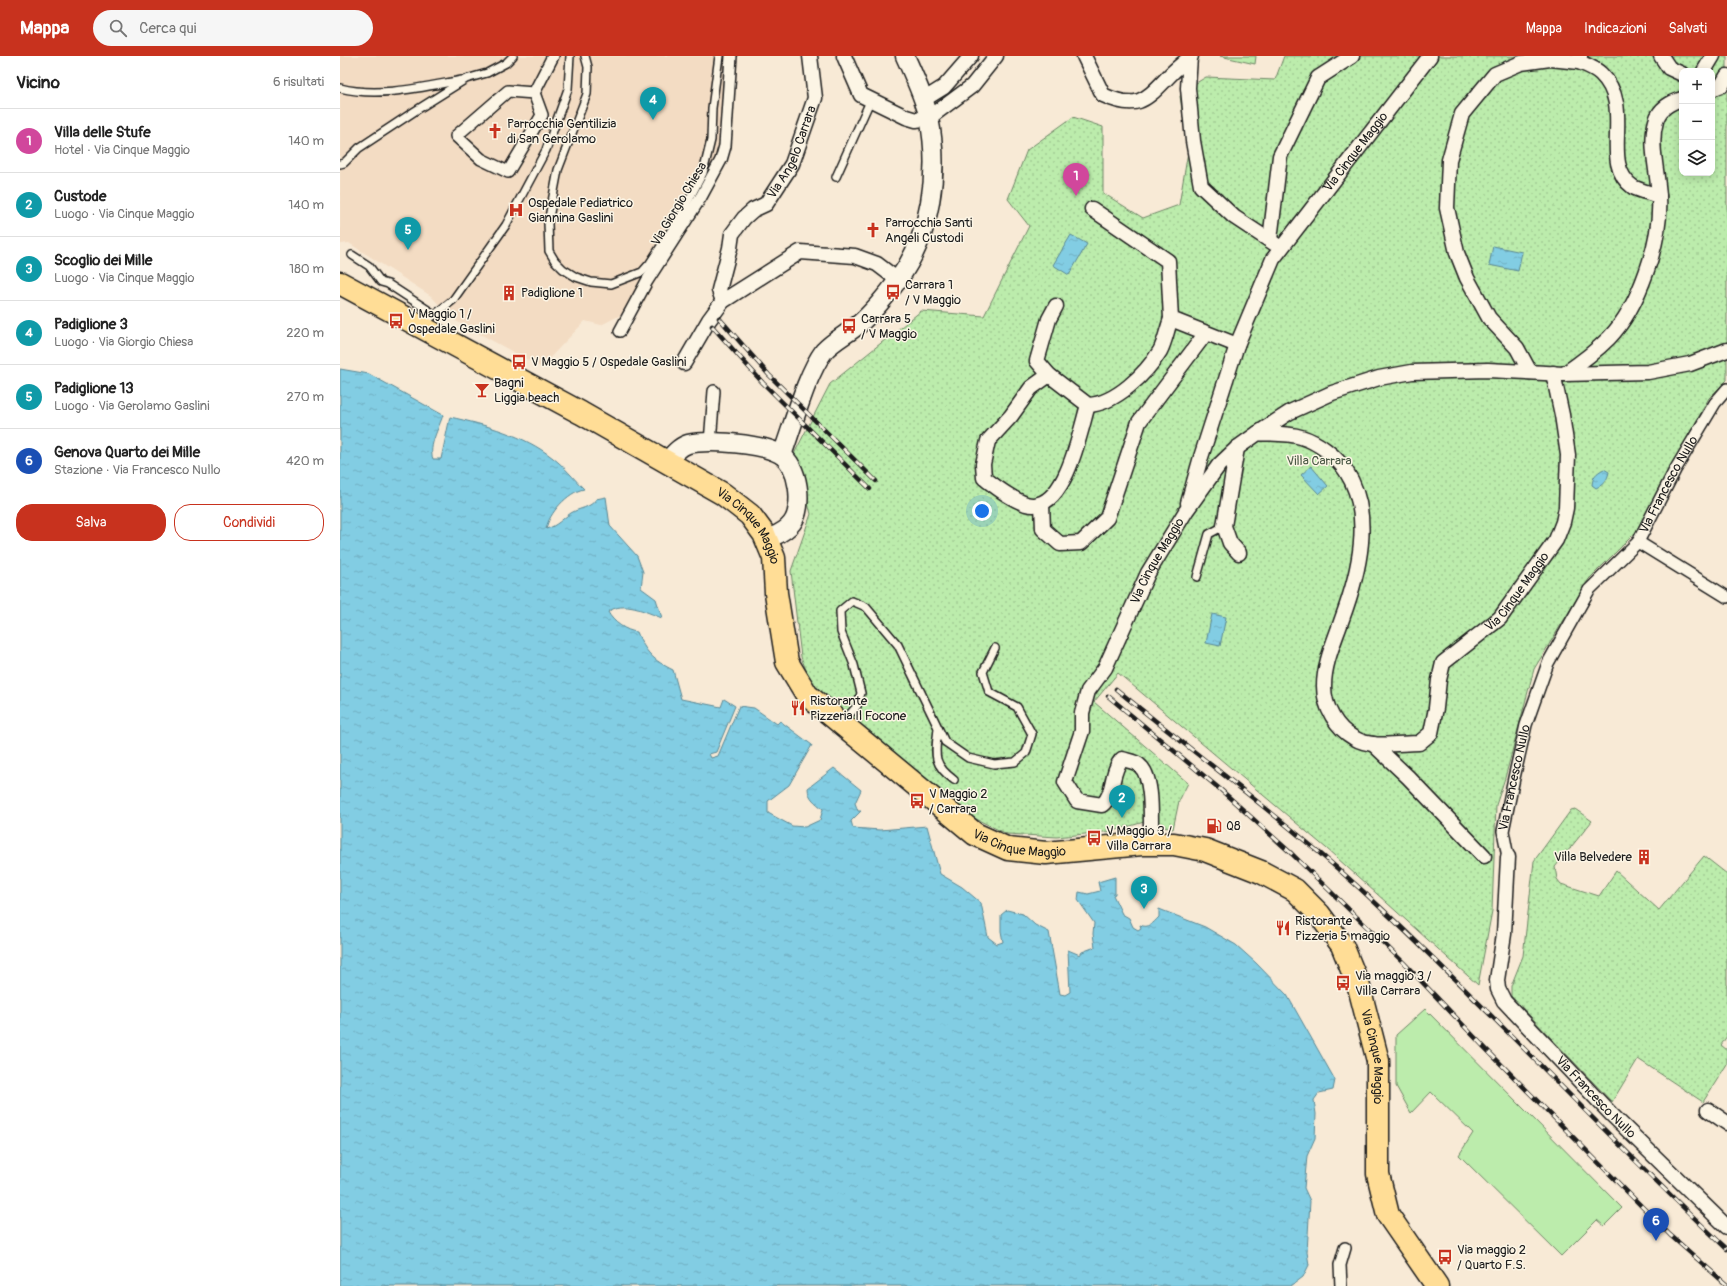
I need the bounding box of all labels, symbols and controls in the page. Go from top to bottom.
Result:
search box [93,10,373,46]
text: Mappa [20,16,69,40]
icon: search [107,17,129,39]
text: Cerca qui [139,19,196,38]
text: Mappa [1526,20,1562,37]
text: Indicazioni [1584,20,1646,37]
text: Salvati [1668,20,1707,37]
map controls [1679,68,1715,176]
button: + [1679,68,1715,104]
text: Vicino [16,72,60,93]
text: 6 risultati [273,74,324,90]
pin: 4 [640,87,666,120]
street label: Via Angelo Carrara [764,104,820,202]
button: − [1679,104,1715,140]
street label: Via Cinque Maggio [1320,109,1392,195]
place label: Parrocchia Gentilizia di San Gerolamo [507,116,616,147]
church icon: Parrocchia Gentilizia di San Gerolamo [486,122,504,140]
text: Villa delle Stufe [54,123,151,142]
text: 1 [26,133,32,149]
text: 140 m [288,133,324,149]
button: layers [1679,140,1715,176]
text: Hotel · Via Cinque Maggio [54,142,190,158]
street label: Via Giorgio Chiesa [648,159,710,249]
pin: 1 [1063,163,1089,196]
text: Custode [54,187,107,206]
place label: Ospedale Pediatrico Giannina Gaslini [528,195,633,226]
text: 2 [25,197,33,213]
text: 140 m [288,197,324,213]
hospital icon: Ospedale Pediatrico Giannina Gaslini [507,201,525,219]
text: Luogo · Via Cinque Maggio [54,206,194,222]
place label: Parrocchia Santi Angeli Custodi [885,215,972,246]
pin: 5 [395,217,421,250]
church icon: Parrocchia Santi Angeli Custodi [864,221,882,239]
text: Scoglio dei Mille [54,251,152,270]
text: 3 [25,261,33,277]
text: 180 m [289,261,324,277]
text: Luogo · Via Cinque Maggio [54,270,194,286]
place label: Carrara 1 / V Maggio [905,277,961,308]
bus stop icon: Carrara 1 / V Maggio [884,283,902,301]
building icon: Padiglione 1 [500,284,518,302]
place label: Padiglione 1 [521,285,583,301]
place label: V Maggio 1 / Ospedale Gaslini [408,306,495,337]
place label: Carrara 5 / V Maggio [861,311,917,342]
bus stop icon: V Maggio 1 / Ospedale Gaslini [387,312,405,330]
text: Padiglione 3 [54,315,128,334]
bus stop icon: Carrara 5 / V Maggio [840,317,858,335]
text: 4 [25,325,33,341]
text: 220 m [286,325,324,341]
text: Luogo · Via Giorgio Chiesa [54,334,193,350]
bus stop icon: V Maggio 5 / Ospedale Gaslini [510,353,528,371]
place label: V Maggio 5 / Ospedale Gaslini [531,354,686,370]
place label: Bagni Liggia beach [494,375,559,406]
text: Padiglione 13 [54,379,134,398]
bar icon: Bagni Liggia beach [473,381,491,399]
text: 5 [25,389,33,405]
text: 270 m [287,389,324,405]
text: Luogo · Via Gerolamo Gaslini [54,398,209,414]
street label: Via Francesco Nullo [1636,433,1701,536]
text: Genova Quarto dei Mille [54,443,200,462]
text: 6 [25,453,33,469]
text: 420 m [286,453,324,469]
park label: Villa Carrara [1286,453,1352,469]
text: Stazione · Via Francesco Nullo [54,462,221,478]
street label: Via Cinque Maggio [713,484,782,565]
your location [972,501,992,521]
button: Salva [16,504,166,541]
button: Condividi [174,504,324,541]
street label: Via Cinque Maggio [1127,515,1188,607]
street label: Via Cinque Maggio [1482,549,1553,635]
place label: Ristorante Pizzeria Il Focone [810,693,907,724]
restaurant icon: Ristorante Pizzeria Il Focone [789,699,807,717]
street label: Via Francesco Nullo [1495,723,1534,832]
pin: 2 [1109,785,1135,818]
place label: V Maggio 2 / Carrara [929,786,987,817]
bus stop icon: V Maggio 2 / Carrara [908,792,926,810]
fuel station icon: Q8 [1205,817,1223,835]
place label: Q8 [1226,818,1241,834]
place label: V Maggio 3 / Villa Carrara [1106,823,1172,854]
street label: Via Cinque Maggio [970,826,1067,861]
bus stop icon: V Maggio 3 / Villa Carrara [1085,829,1103,847]
building icon: Villa Belvedere [1635,848,1653,866]
place label: Villa Belvedere [1554,849,1633,865]
pin: 3 [1131,876,1157,909]
place label: Ristorante Pizzeria 5 maggio [1295,913,1390,944]
restaurant icon: Ristorante Pizzeria 5 maggio [1274,919,1292,937]
place label: Via maggio 3 / Villa Carrara [1355,968,1432,999]
bus stop icon: Via maggio 3 / Villa Carrara [1334,974,1352,992]
street label: Via Cinque Maggio [1357,1008,1387,1104]
street label: Via Francesco Nullo [1552,1053,1639,1142]
pin: 6 [1643,1208,1669,1241]
place label: Via maggio 2 / Quarto F.S. [1457,1242,1526,1273]
bus stop icon: Via maggio 2 / Quarto F.S. [1436,1248,1454,1266]

